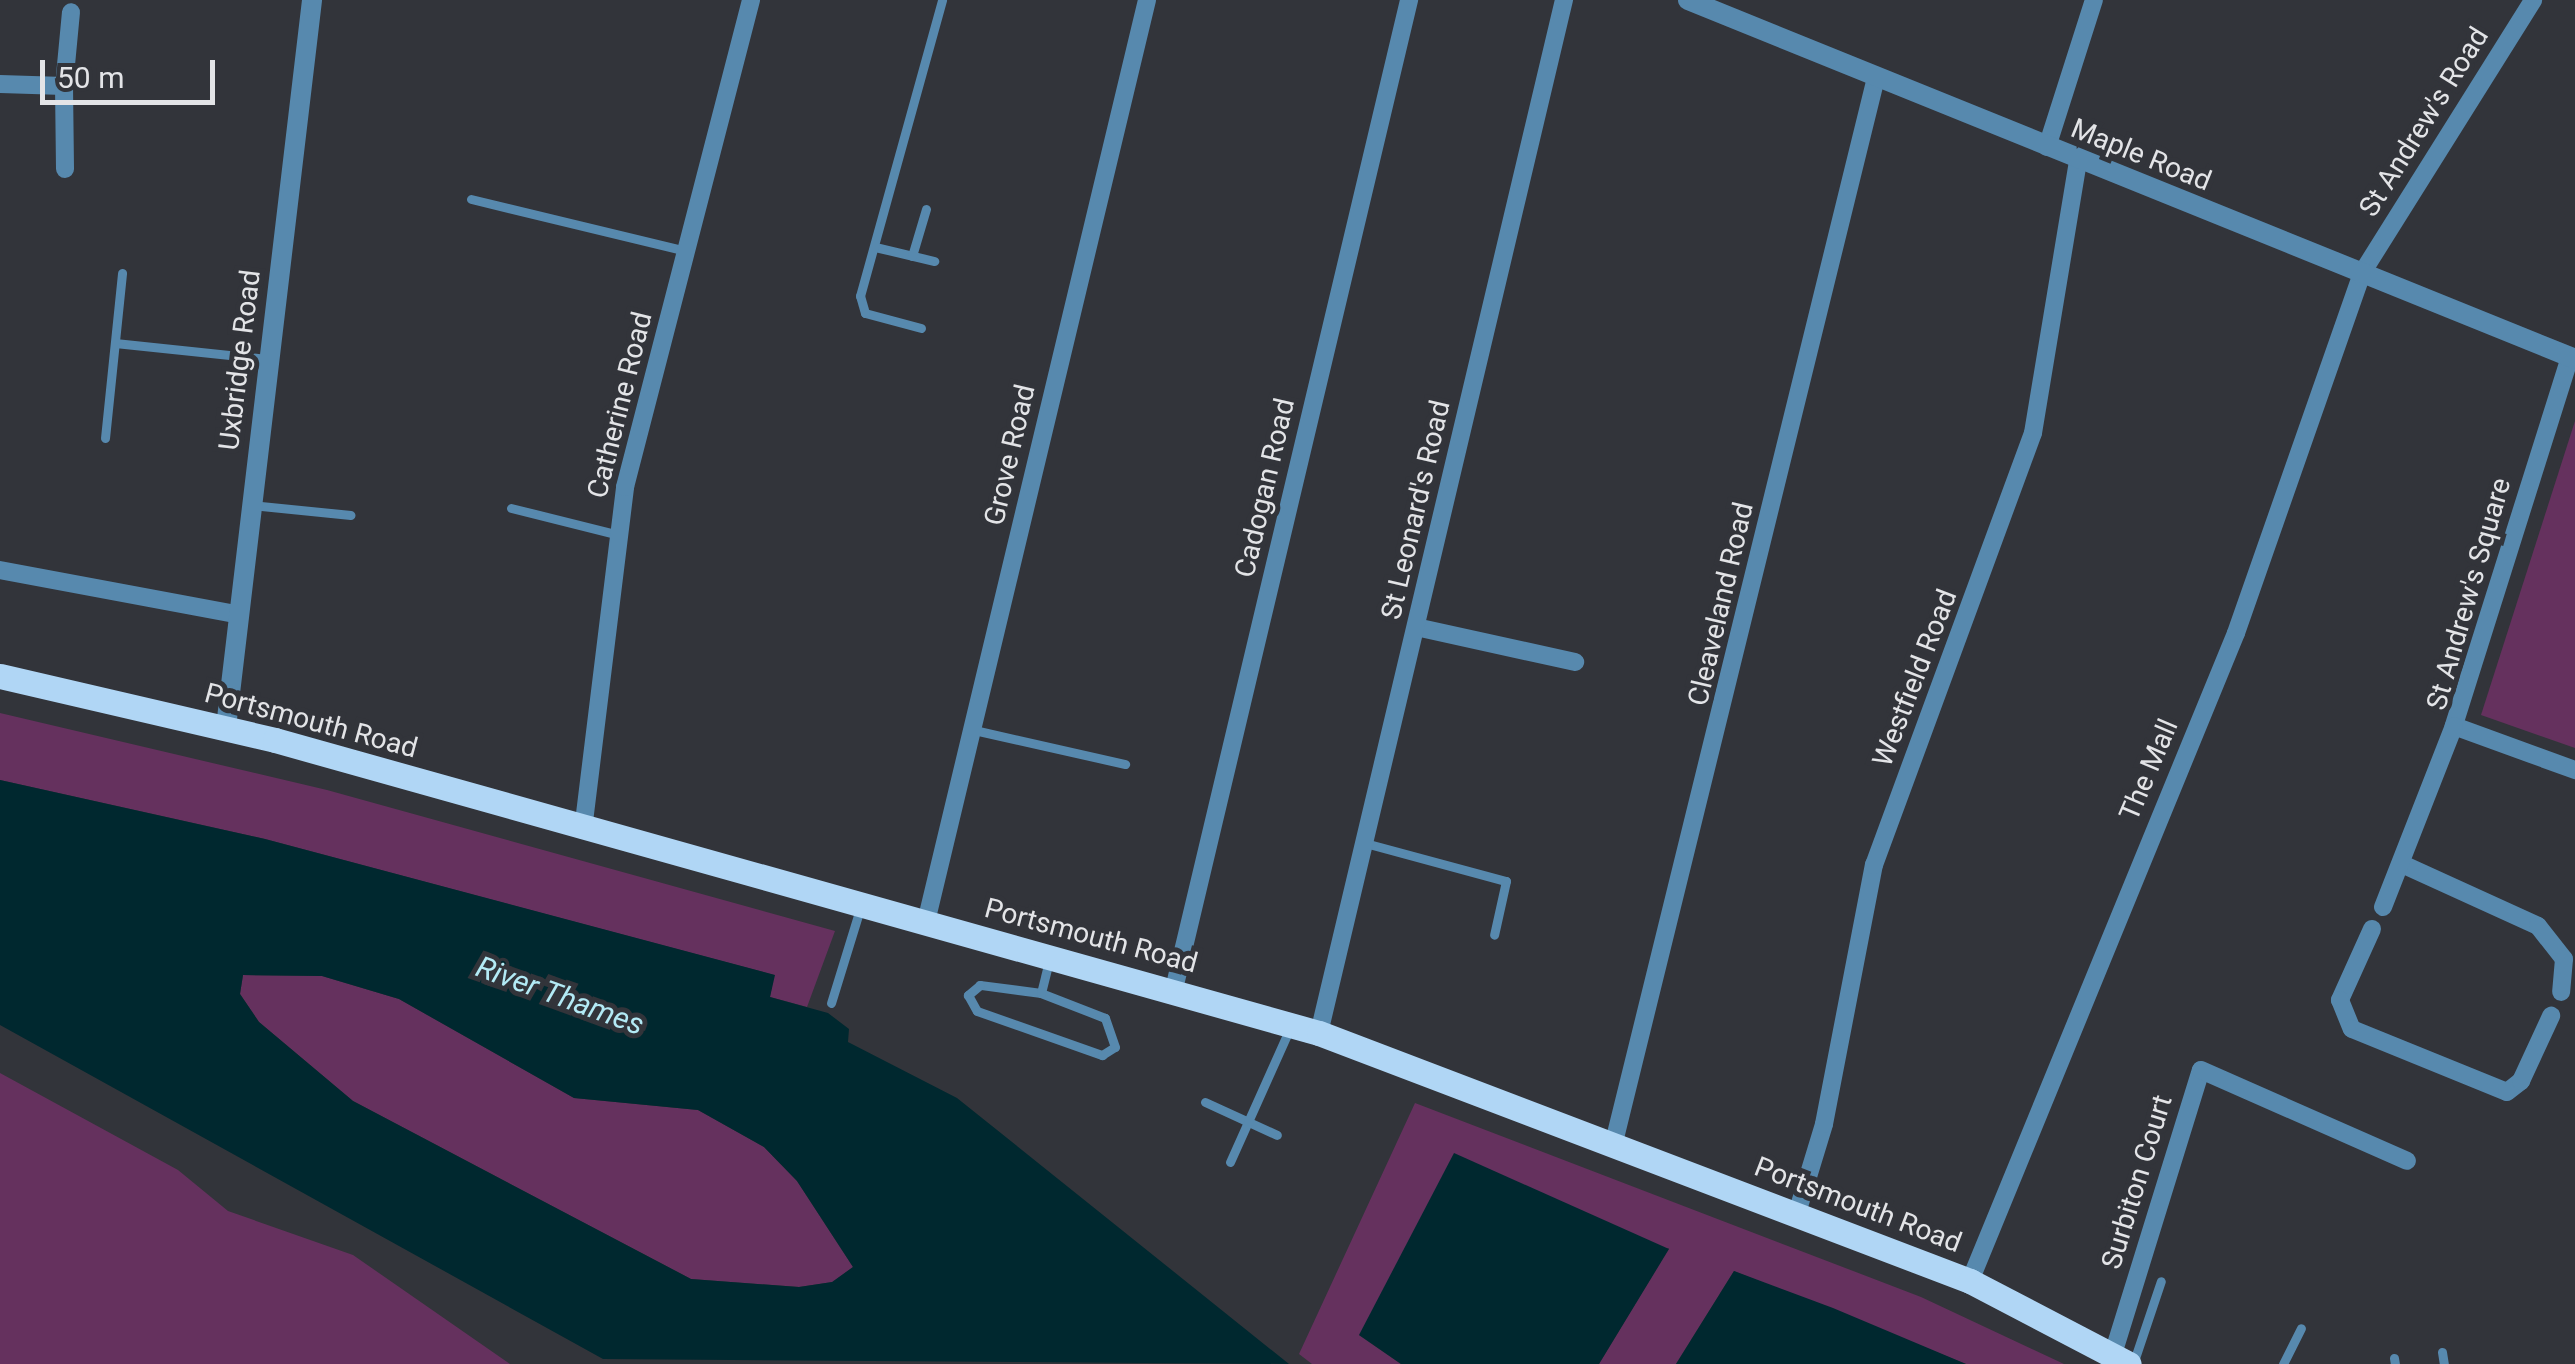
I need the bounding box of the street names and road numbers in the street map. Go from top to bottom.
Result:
street label: St Andrew's Road [2352,21,2496,223]
street label: Maple Road [2066,112,2216,198]
street label: Uxbridge Road [212,268,268,452]
street label: Catherine Road [581,308,659,502]
street label: Grove Road [977,381,1043,529]
street label: Cadogan Road [1228,395,1302,581]
street label: St Leonard's Road [1374,397,1458,623]
street label: St Andrew's Square [2420,474,2518,714]
street label: Cleaveland Road [1681,499,1761,709]
street label: Westfield Road [1866,585,1964,771]
street label: Portsmouth Road [201,676,421,766]
street label: The Mall [2113,714,2185,826]
street label: Portsmouth Road [981,891,1201,981]
street label: Surbiton Court [2095,1091,2179,1273]
street label: Portsmouth Road [1750,1150,1966,1260]

